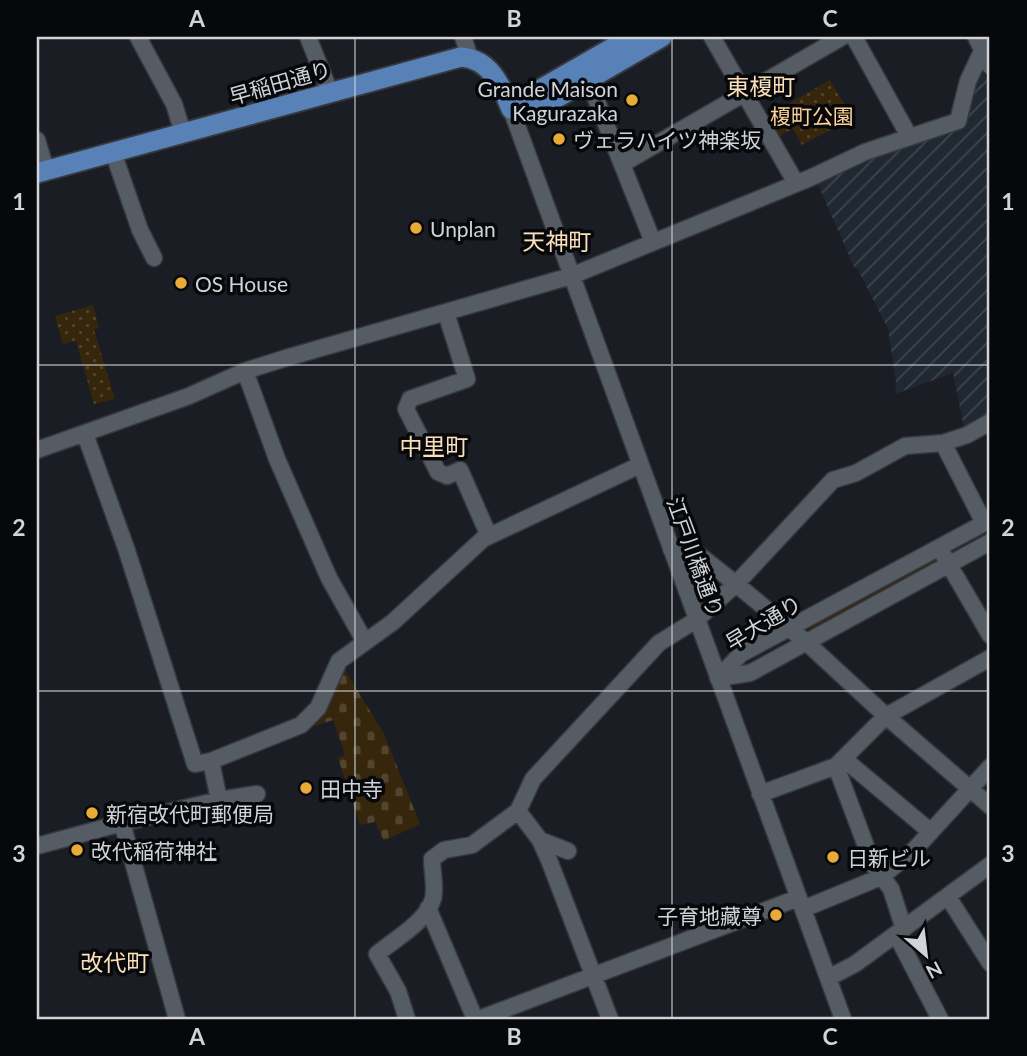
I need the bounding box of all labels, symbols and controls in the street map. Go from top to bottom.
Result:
text: A [188,4,206,32]
text: B [506,4,522,32]
text: C [822,4,838,32]
street label: 早稲田通り [226,56,334,108]
district label: 東榎町 [727,72,796,100]
place label: Grande Maison Kagurazaka [478,76,618,125]
marker: Grande Maison Kagurazaka [624,92,640,108]
park label: 榎町公園 [770,103,854,128]
place label: ヴェラハイツ神楽坂 [573,127,761,152]
marker: ヴェラハイツ神楽坂 [551,131,567,147]
text: 1 [12,187,26,215]
text: 1 [1001,187,1015,215]
place label: Unplan [430,216,496,241]
marker: Unplan [408,220,424,236]
district label: 天神町 [523,227,592,255]
place label: OS House [195,271,288,296]
marker: OS House [173,275,189,291]
district label: 中里町 [400,432,469,460]
street label: 江戸川橋通り [663,494,729,620]
text: 2 [12,513,26,541]
text: 2 [1001,513,1015,541]
street label: 早大通り [721,590,805,654]
place label: 田中寺 [320,776,383,801]
marker: 田中寺 [298,780,314,796]
place label: 新宿改代町郵便局 [106,801,274,826]
marker: 新宿改代町郵便局 [84,805,100,821]
place label: 改代稲荷神社 [91,838,217,863]
text: 3 [12,839,26,867]
text: 3 [1001,839,1015,867]
marker: 改代稲荷神社 [69,842,85,858]
place label: 日新ビル [847,845,931,870]
marker: 日新ビル [825,849,841,865]
place label: 子育地藏尊 [657,903,762,928]
marker: 子育地藏尊 [768,907,784,923]
north arrow [890,920,960,990]
district label: 改代町 [81,948,150,976]
text: N [922,957,946,984]
text: A [188,1022,206,1050]
text: B [506,1022,522,1050]
text: C [822,1022,838,1050]

